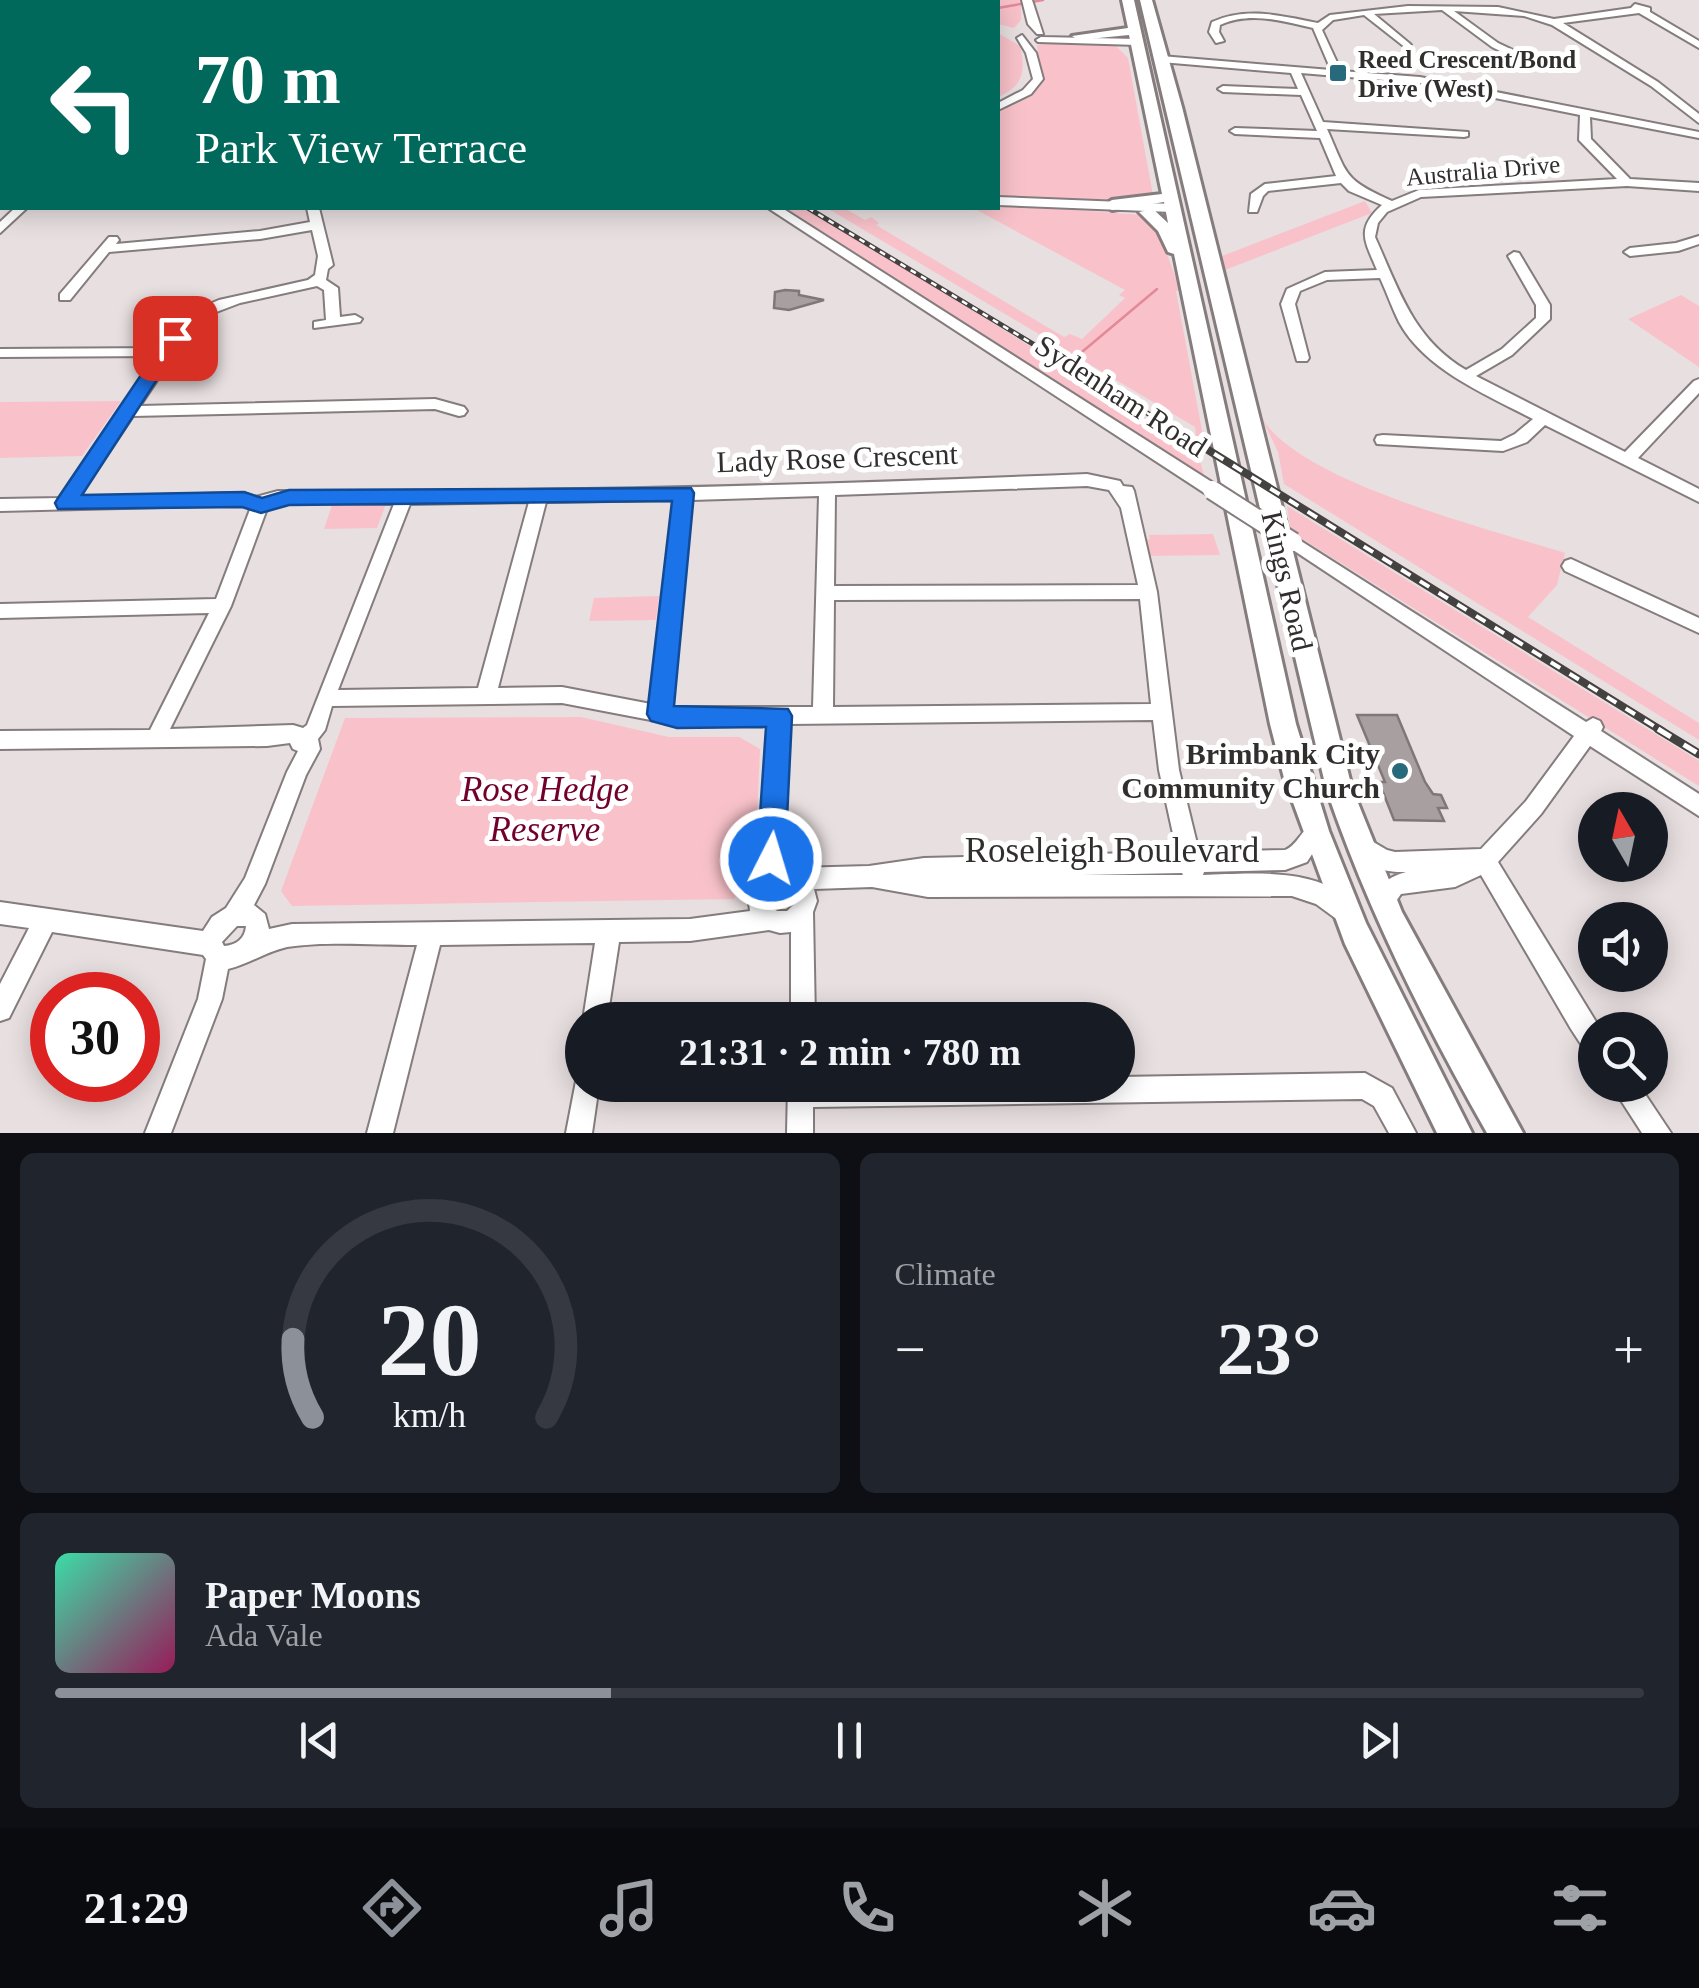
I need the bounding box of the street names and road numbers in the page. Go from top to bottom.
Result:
street label: Australia Drive [1405,150,1561,191]
street label: Sydenham Road [1029,328,1213,463]
street label: Lady Rose Crescent [716,437,959,478]
street label: Kings Road [1255,508,1320,654]
street label: Roseleigh Boulevard [965,831,1260,870]

